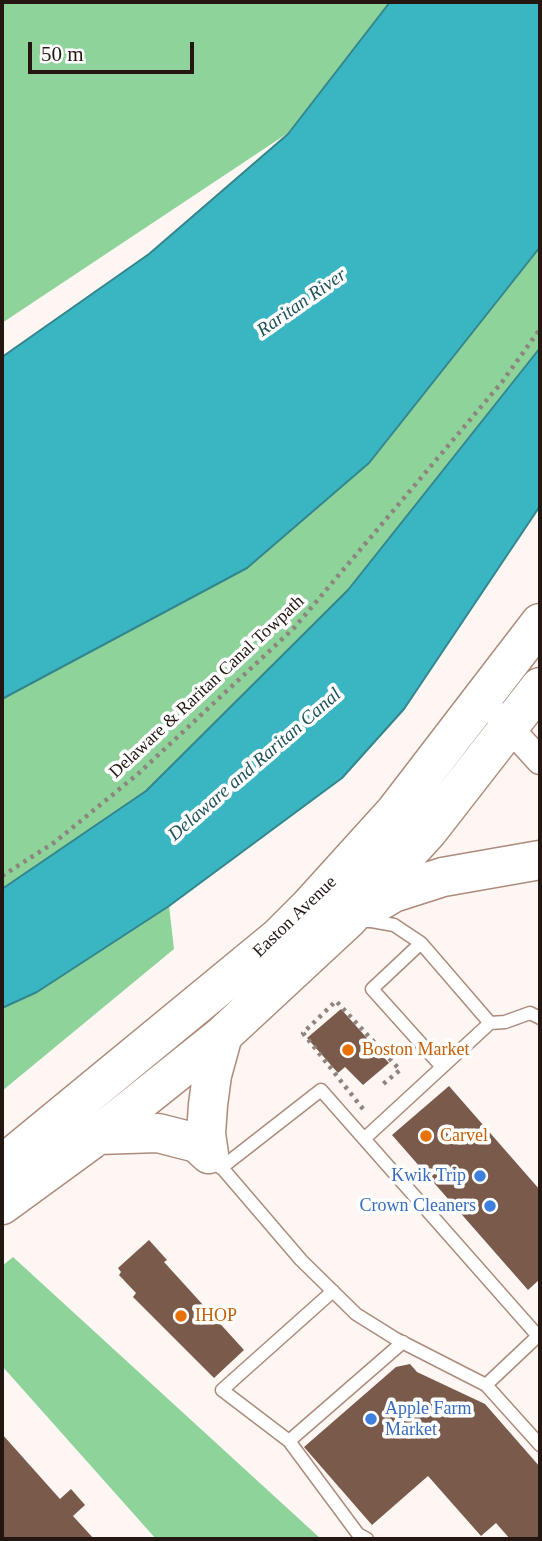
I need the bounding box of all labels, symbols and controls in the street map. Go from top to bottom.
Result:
scale bar [32,28,198,72]
text: 50 m [41,42,84,66]
water label: Raritan River [253,264,351,342]
street label: Delaware & Raritan Canal Towpath [105,591,309,783]
water label: Delaware and Raritan Canal [164,684,346,846]
street label: Easton Avenue [249,872,341,962]
place label: Boston Market [362,1039,469,1061]
marker: Boston Market [340,1042,356,1058]
place label: Carvel [440,1125,488,1147]
marker: Carvel [418,1128,434,1144]
place label: Kwik Trip [391,1165,466,1187]
marker: Kwik Trip [472,1168,488,1184]
place label: Crown Cleaners [360,1195,476,1217]
marker: Crown Cleaners [482,1198,498,1214]
place label: IHOP [195,1305,237,1327]
marker: IHOP [173,1308,189,1324]
place label: Apple Farm Market [385,1398,471,1440]
marker: Apple Farm Market [363,1411,379,1427]

